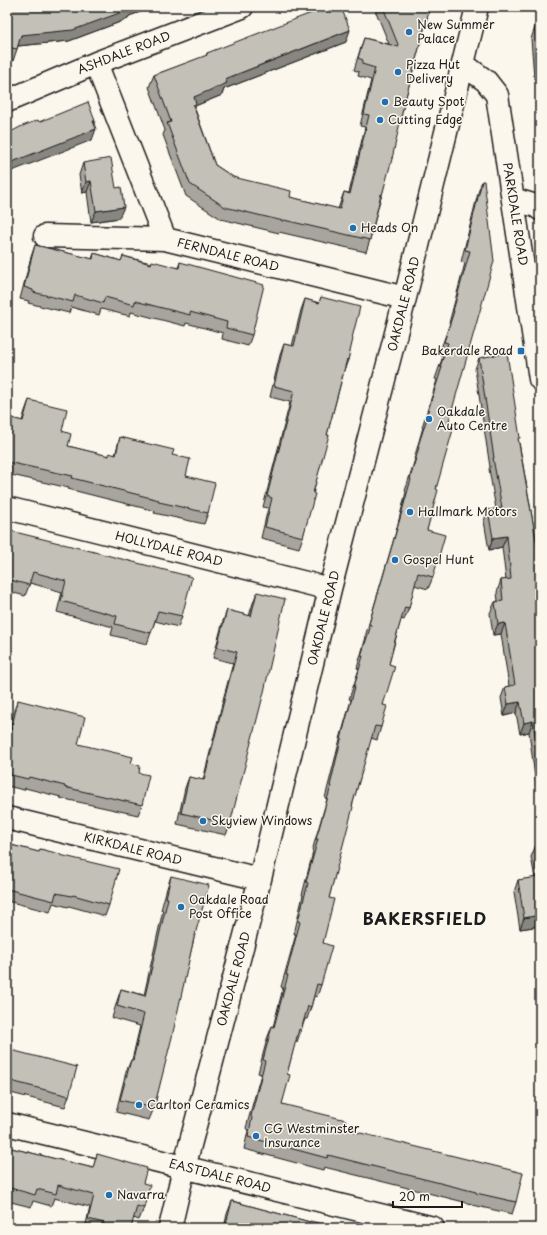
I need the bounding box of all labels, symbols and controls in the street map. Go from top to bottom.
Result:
place label: New Summer Palace [417,15,495,47]
street label: ASHDALE ROAD [75,26,173,78]
marker: New Summer Palace [404,27,414,37]
place label: Pizza Hut Delivery [406,55,460,87]
marker: Pizza Hut Delivery [393,67,403,77]
place label: Beauty Spot [393,92,464,110]
marker: Beauty Spot [380,97,390,107]
place label: Cutting Edge [388,110,462,128]
marker: Cutting Edge [375,115,385,125]
street label: PARKDALE ROAD [499,161,533,267]
place label: Heads On [361,218,418,236]
marker: Heads On [348,223,358,233]
street label: FERNDALE ROAD [175,233,281,275]
street label: OAKDALE ROAD [383,254,424,353]
place label: Bakerdale Road [421,341,513,359]
marker: Bakerdale Road [516,346,526,356]
place label: Oakdale Auto Centre [437,402,507,434]
marker: Oakdale Auto Centre [424,414,434,424]
place label: Hallmark Motors [418,502,517,520]
marker: Hallmark Motors [405,507,415,517]
street label: HOLLYDALE ROAD [114,526,225,570]
place label: Gospel Hunt [403,550,474,568]
marker: Gospel Hunt [390,555,400,565]
street label: OAKDALE ROAD [303,568,344,667]
place label: Skyview Windows [211,811,313,829]
marker: Skyview Windows [198,816,208,826]
street label: KIRKDALE ROAD [82,827,184,869]
place label: Oakdale Road Post Office [189,890,269,922]
marker: Oakdale Road Post Office [176,902,186,912]
district label: BAKERSFIELD [363,906,487,930]
street label: OAKDALE ROAD [212,929,254,1028]
place label: Carlton Ceramics [147,1095,250,1113]
marker: Carlton Ceramics [134,1100,144,1110]
place label: CG Westminster Insurance [264,1119,360,1151]
marker: CG Westminster Insurance [251,1131,261,1141]
street label: EASTDALE ROAD [167,1154,273,1196]
scale bar [393,1183,462,1209]
place label: Navarra [117,1185,165,1203]
text: 20 m [399,1187,430,1205]
marker: Navarra [104,1190,114,1200]

